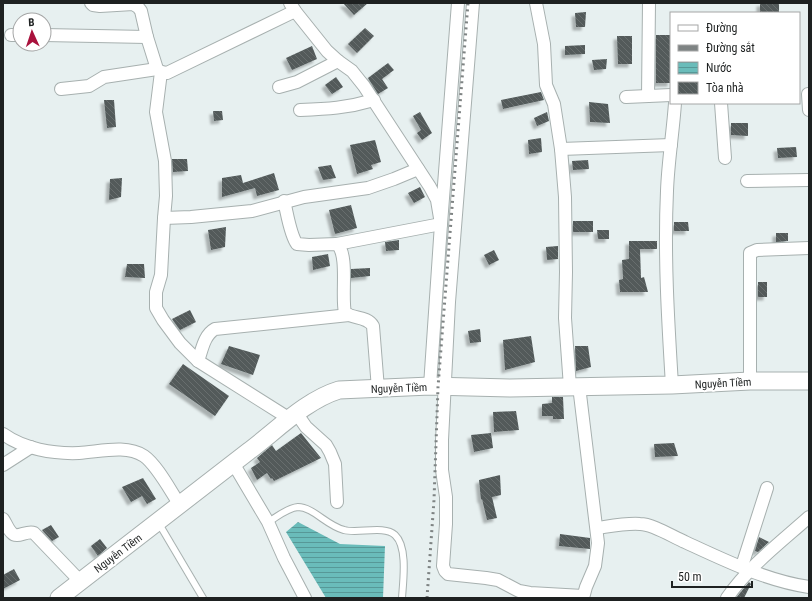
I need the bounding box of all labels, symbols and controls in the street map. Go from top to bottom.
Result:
north arrow [12,12,52,52]
legend [670,12,800,104]
text: B [28,16,35,29]
text: Đường [706,21,737,35]
text: Đường sắt [706,41,755,55]
text: Nước [706,61,732,75]
text: Tòa nhà [706,81,744,95]
street label: Nguyễn Tiềm [694,376,752,391]
street label: Nguyễn Tiềm [371,381,428,396]
street label: Nguyễn Tiềm [92,531,145,576]
scale bar [672,563,752,589]
text: 50 m [678,570,702,584]

